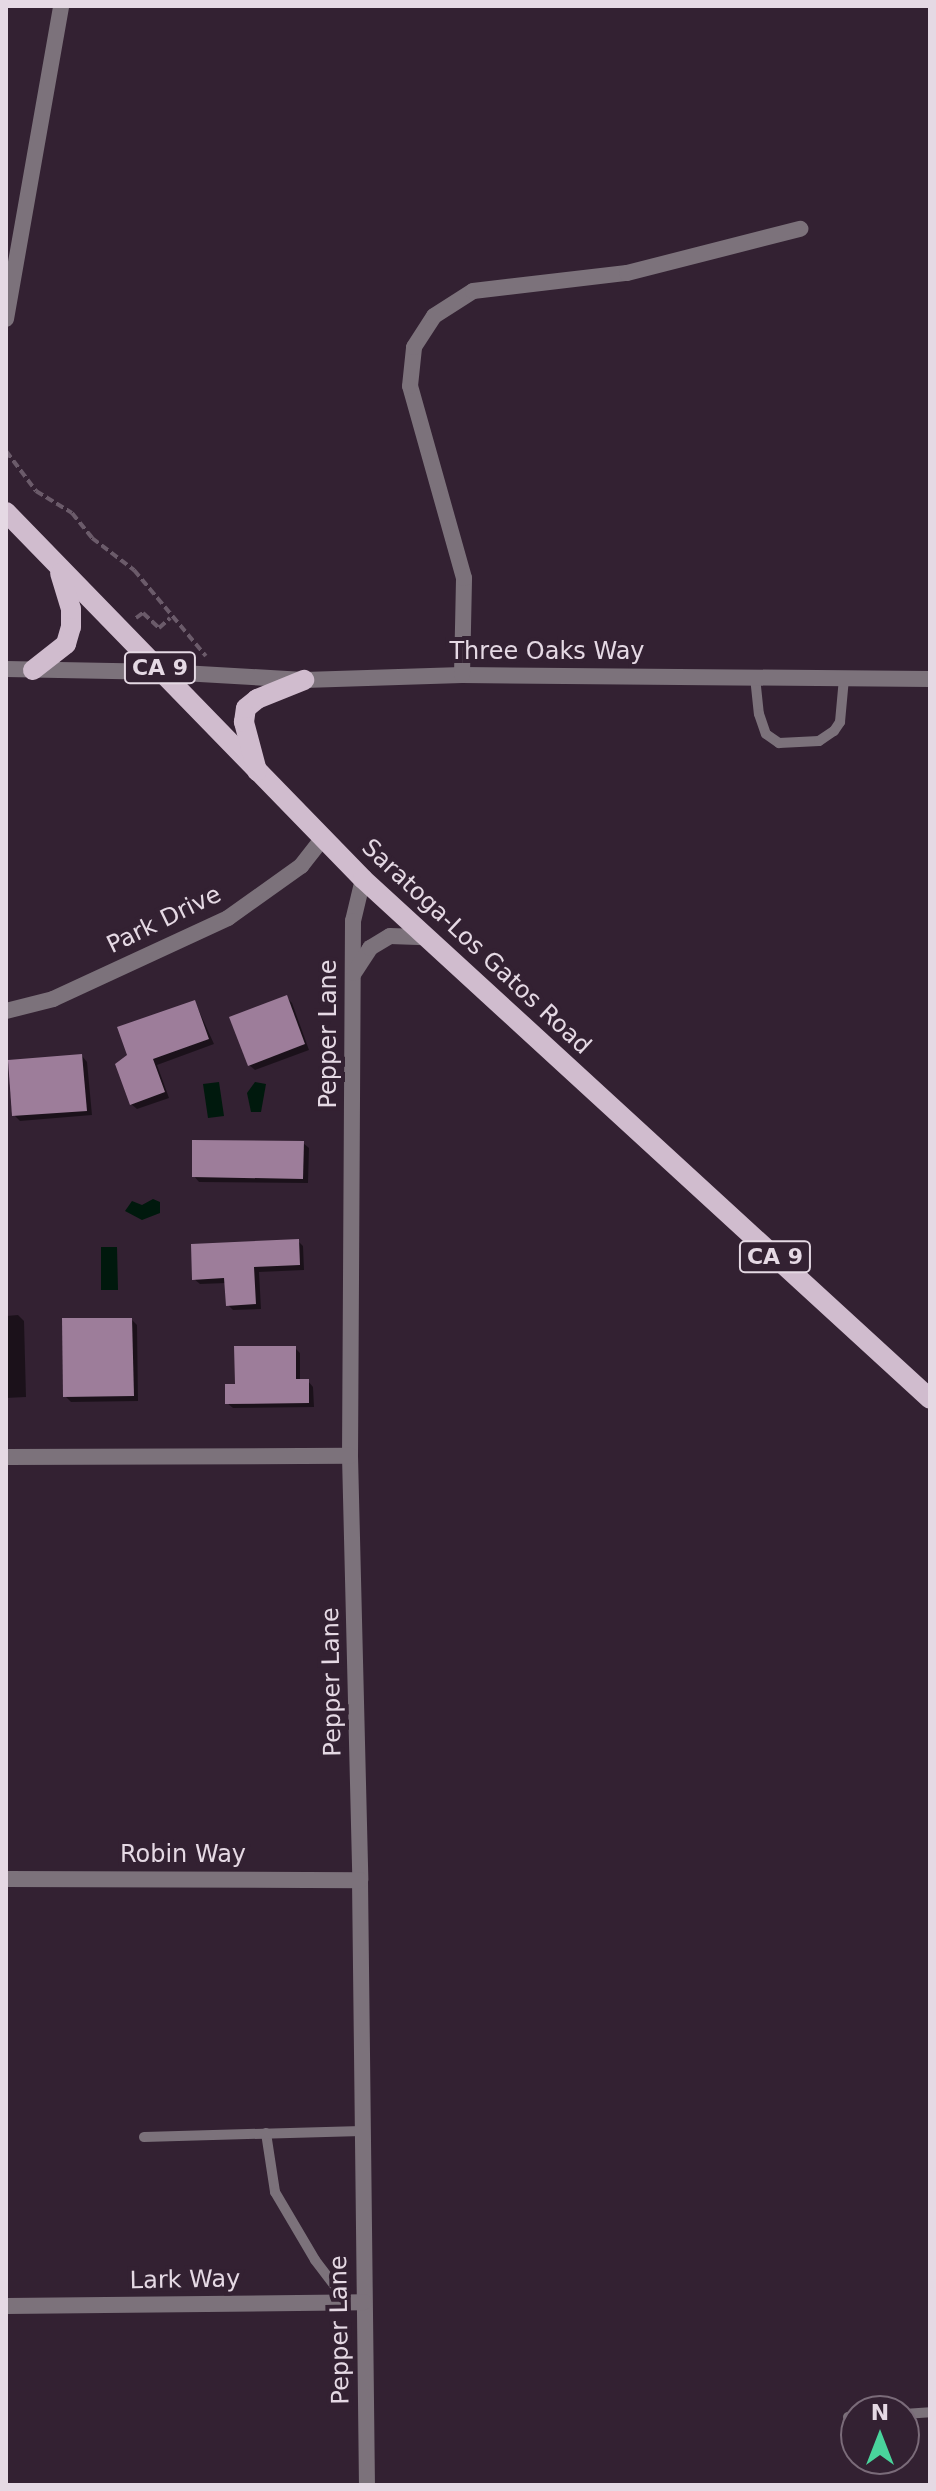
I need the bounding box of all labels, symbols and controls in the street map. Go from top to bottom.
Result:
street label: Three Oaks Way [449,638,645,666]
road number: CA 9 [122,650,198,686]
street label: Saratoga-Los Gatos Road [355,833,597,1061]
street label: Park Drive [102,880,226,960]
street label: Pepper Lane [315,959,343,1109]
road number: CA 9 [737,1239,813,1275]
street label: Pepper Lane [316,1607,348,1757]
street label: Robin Way [120,1841,246,1869]
street label: Pepper Lane [324,2255,356,2405]
street label: Lark Way [129,2265,241,2295]
north arrow [840,2395,920,2475]
text: N [871,2400,889,2425]

